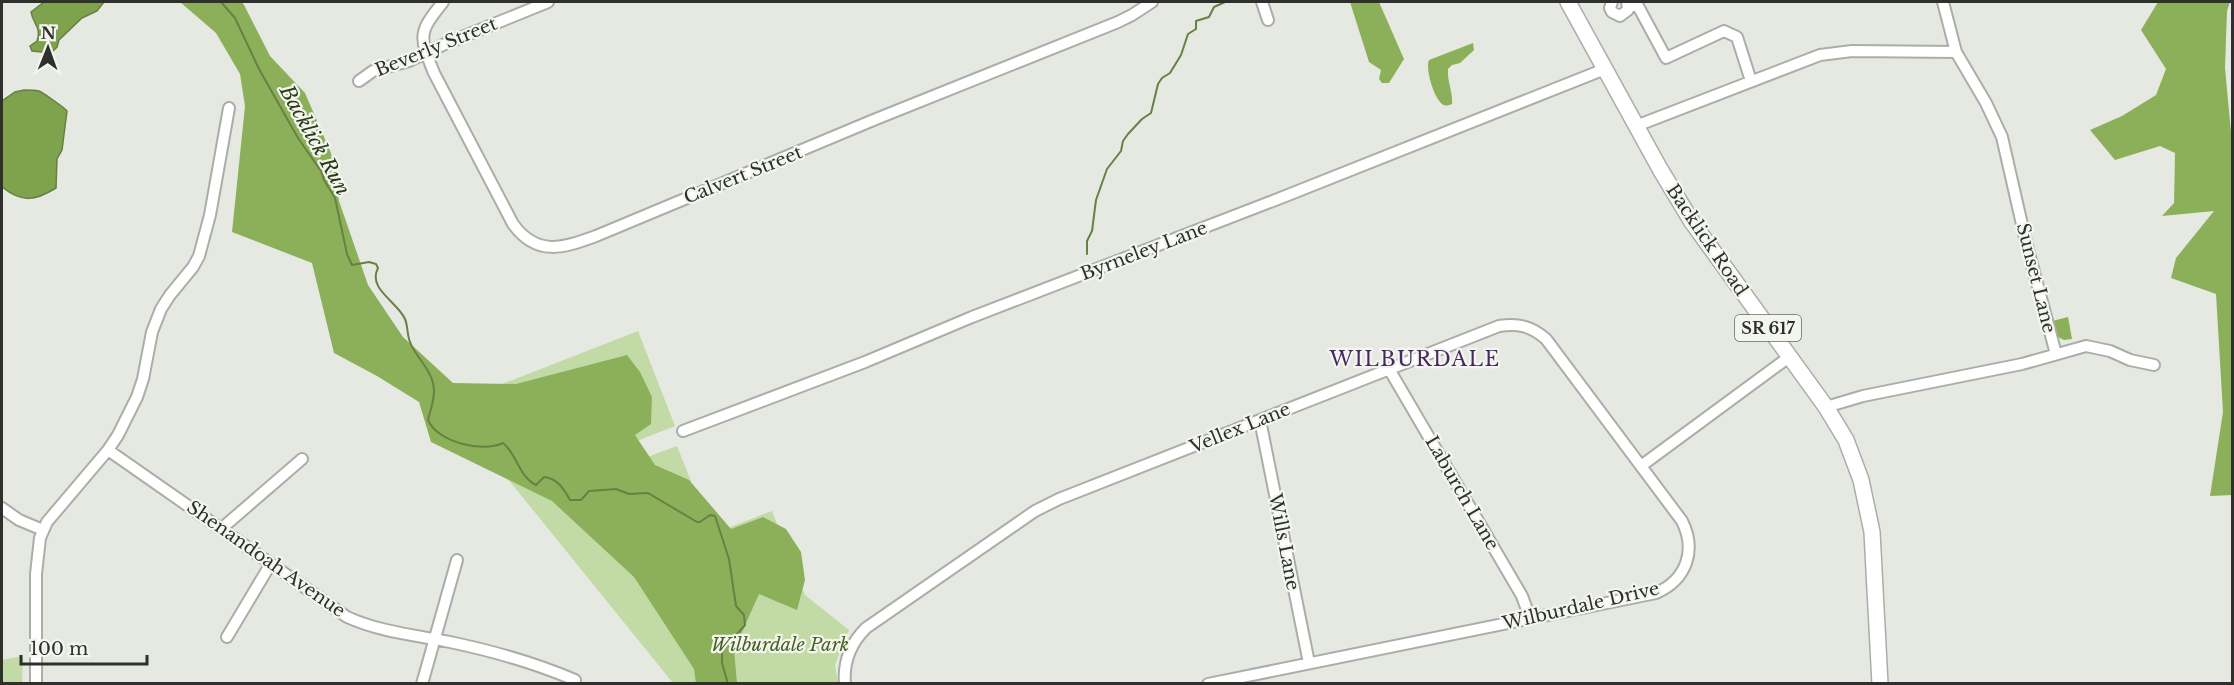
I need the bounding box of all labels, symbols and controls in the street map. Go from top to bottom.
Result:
street label: Beverly Street [372,12,500,81]
north arrow [18,18,78,78]
text: N [41,23,56,43]
water label: Backlick Run [274,80,355,199]
street label: Calvert Street [681,141,806,209]
street label: Backlick Road [1662,180,1752,300]
street label: Byrneley Lane [1077,217,1211,285]
street label: Sunset Lane [2012,221,2060,335]
road number: SR 617 [1735,315,1801,341]
district label: WILBURDALE [1328,347,1501,371]
street label: Vellex Lane [1186,398,1293,459]
street label: Laburch Lane [1420,432,1504,554]
street label: Wills Lane [1264,491,1304,592]
street label: Shenandoah Avenue [183,496,349,622]
street label: Wilburdale Drive [1500,577,1662,635]
scale bar [21,628,147,666]
park label: Wilburdale Park [711,634,849,656]
text: 100 m [30,638,88,660]

